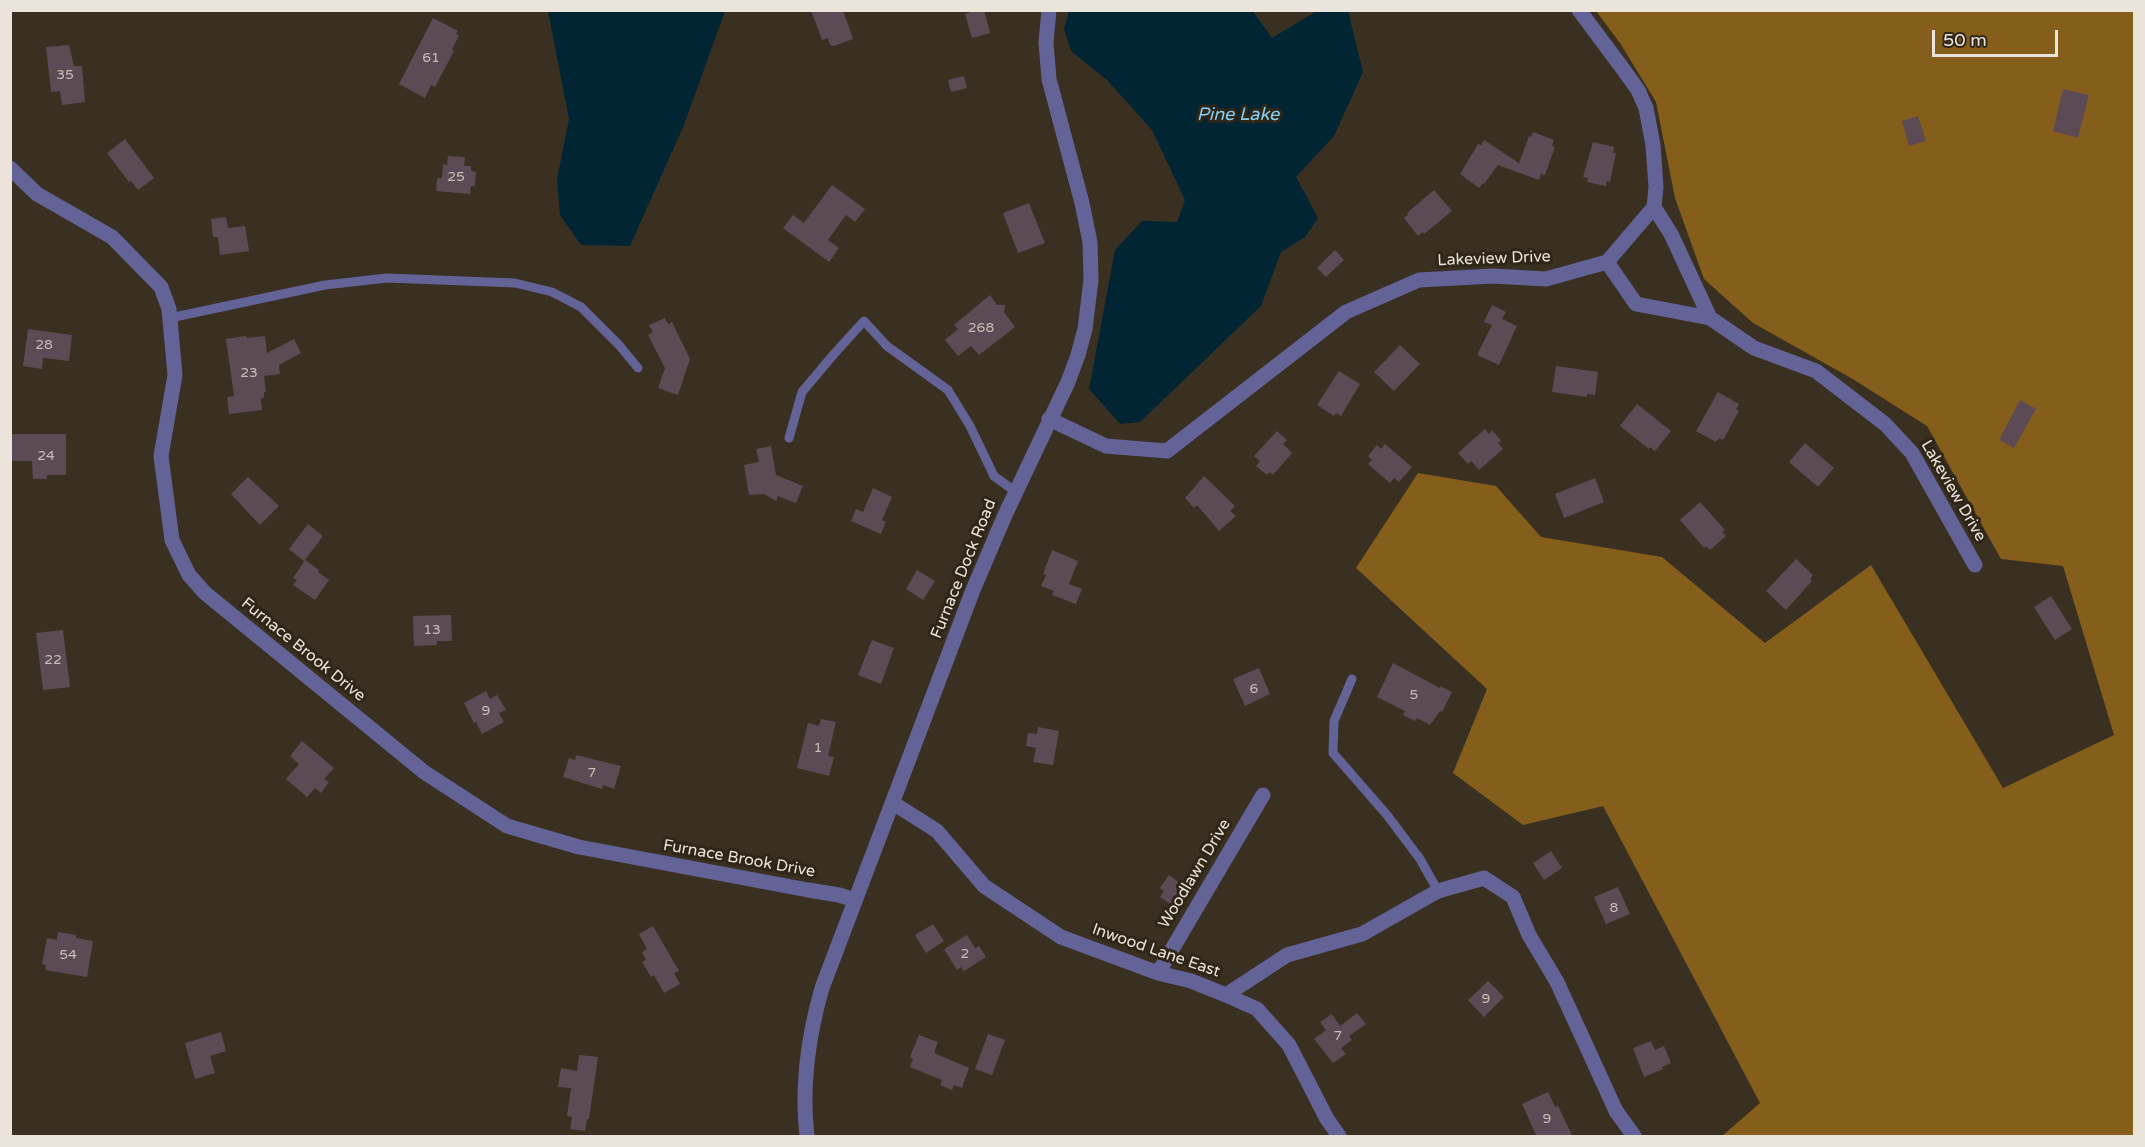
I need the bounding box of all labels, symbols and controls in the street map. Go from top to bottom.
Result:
scale bar [1935,18,2061,56]
text: 50 m [1943,29,1987,51]
house number: 61 [422,50,440,66]
house number: 35 [56,67,74,83]
water label: Pine Lake [1197,104,1279,126]
house number: 25 [447,169,465,185]
street label: Lakeview Drive [1437,247,1551,271]
house number: 268 [968,320,994,336]
house number: 28 [35,337,53,353]
house number: 23 [240,365,258,381]
street label: Lakeview Drive [1916,437,1990,545]
house number: 24 [37,448,55,464]
street label: Furnace Dock Road [927,497,1001,641]
street label: Furnace Brook Drive [237,594,369,706]
house number: 13 [423,622,441,638]
house number: 22 [44,652,62,668]
house number: 6 [1250,681,1258,697]
house number: 5 [1410,687,1418,703]
house number: 9 [482,703,490,719]
house number: 1 [814,740,822,756]
house number: 7 [588,765,596,781]
street label: Woodlawn Drive [1155,816,1235,932]
street label: Furnace Brook Drive [661,836,817,882]
house number: 8 [1610,900,1618,916]
street label: Inwood Lane East [1089,920,1223,982]
house number: 2 [961,946,969,962]
house number: 54 [59,947,77,963]
house number: 9 [1482,991,1490,1007]
house number: 7 [1334,1028,1342,1044]
house number: 9 [1543,1111,1551,1127]

